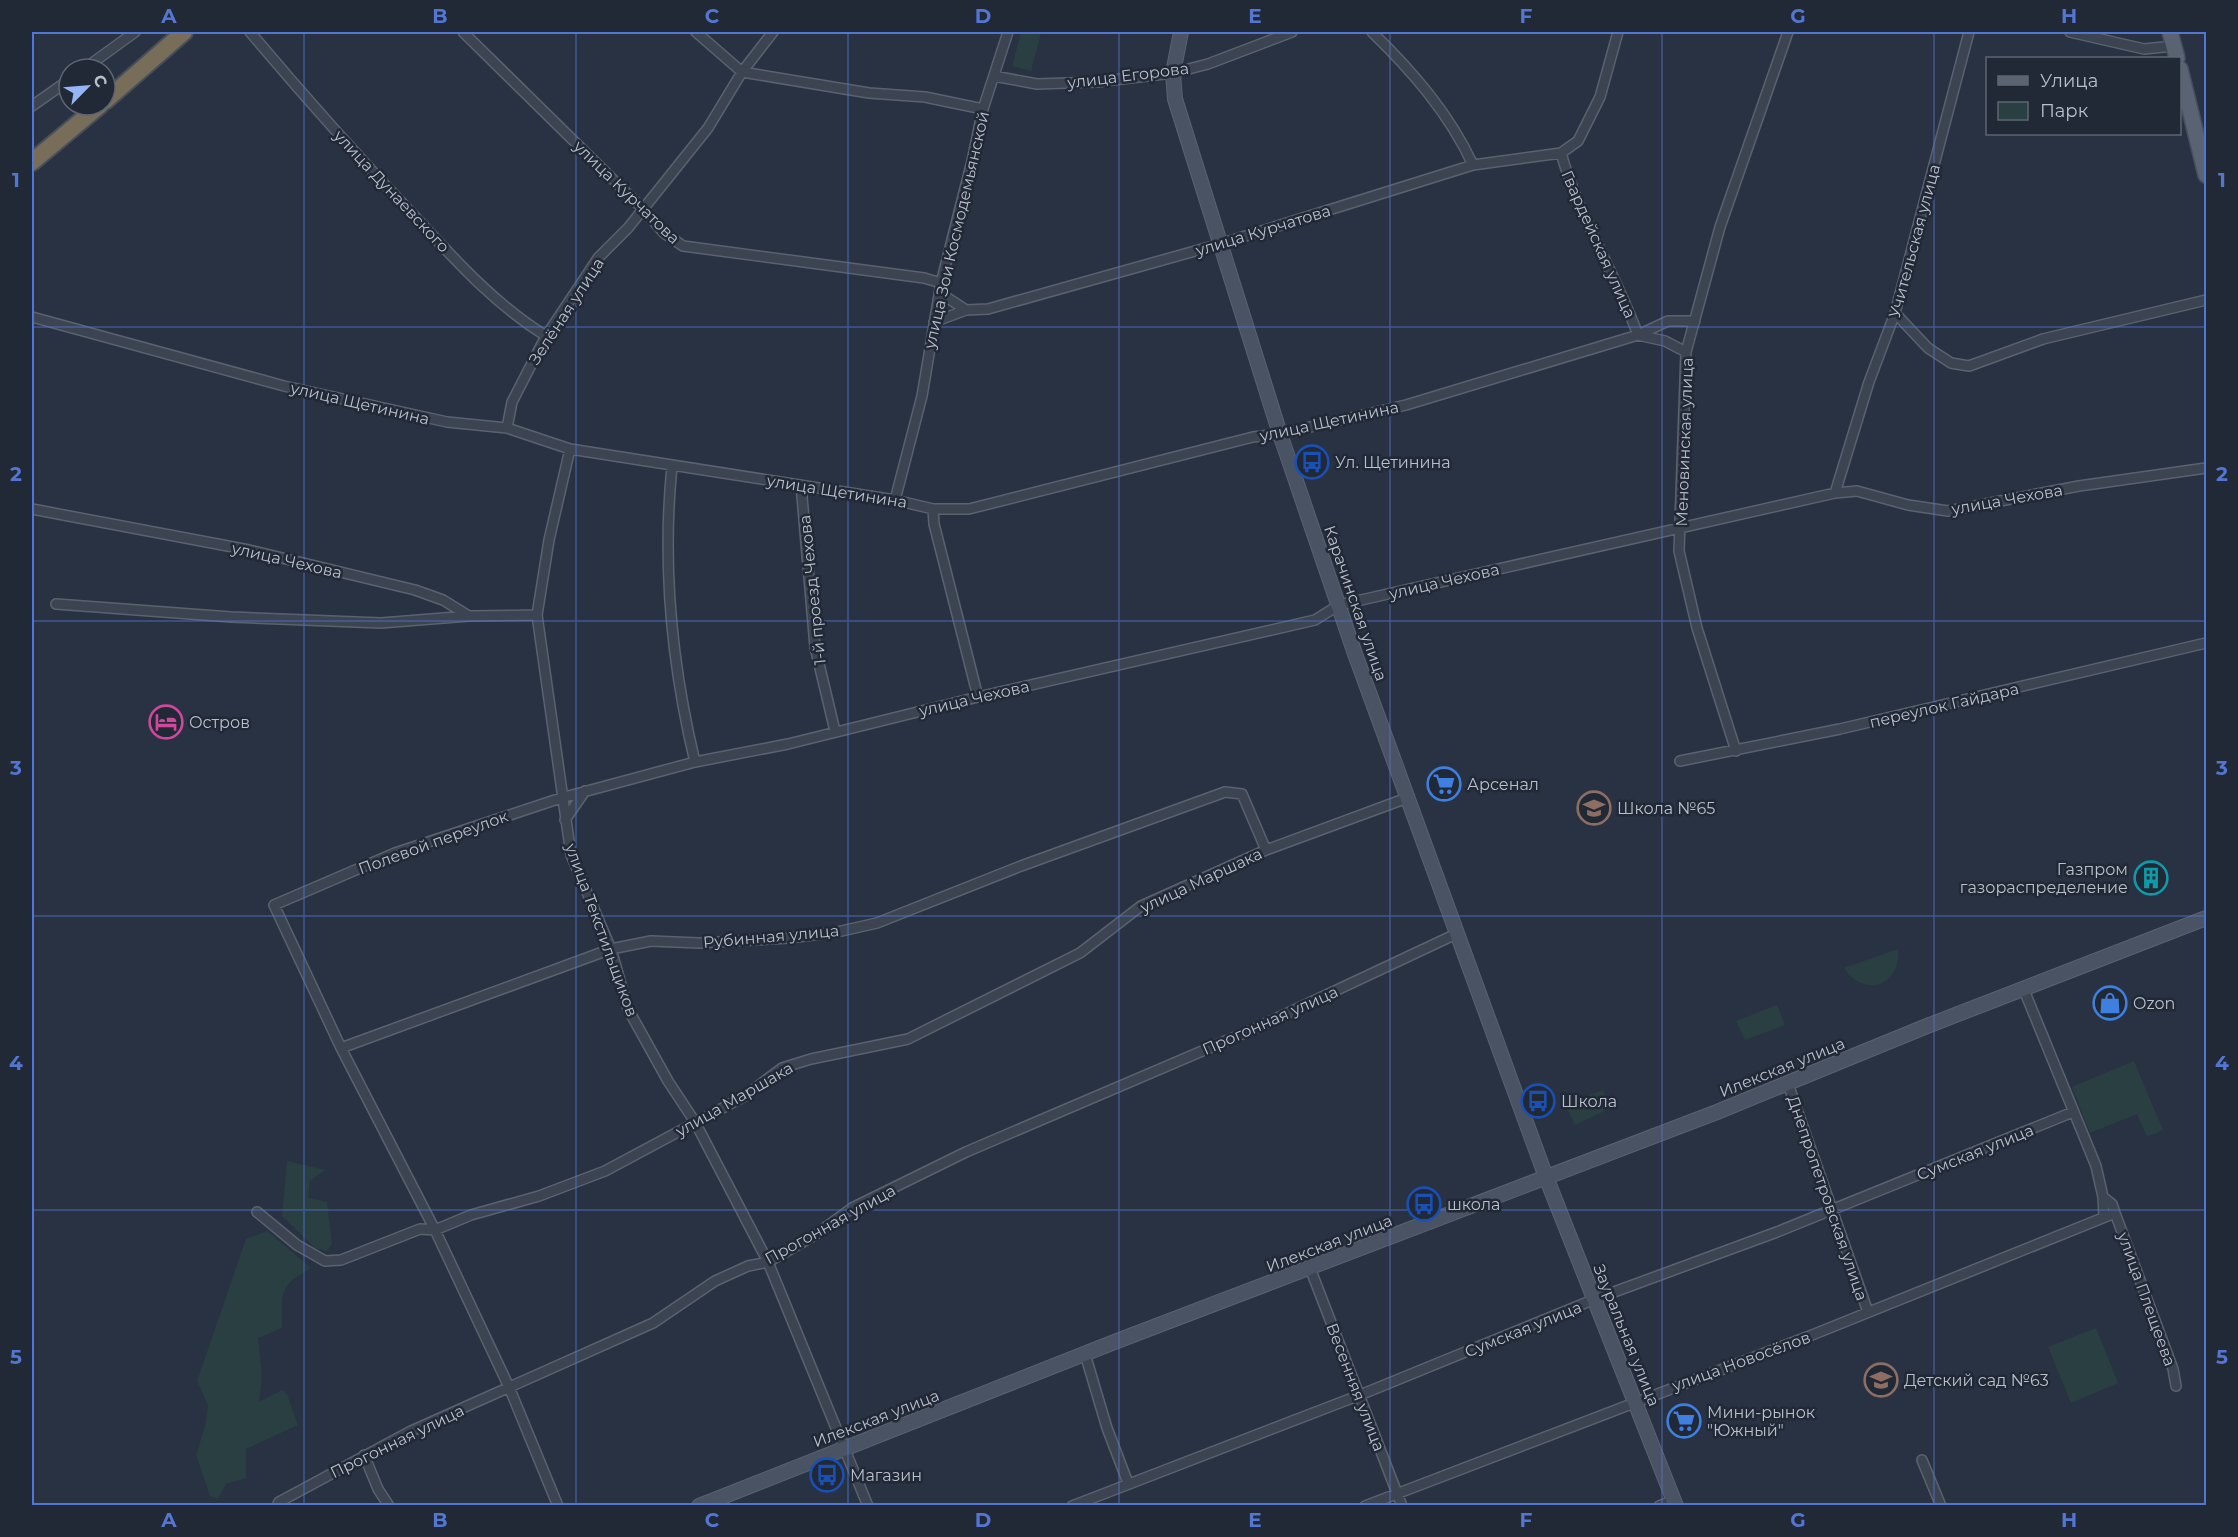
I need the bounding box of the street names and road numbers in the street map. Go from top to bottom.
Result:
street label: улица Егорова [1065,59,1190,92]
street label: улица Зои Космодемьянской [920,109,993,352]
street label: улица Дунаевского [329,125,453,257]
street label: улица Курчатова [569,136,684,248]
street label: Учительская улица [1885,162,1944,320]
street label: Гвардейская улица [1557,167,1640,321]
street label: улица Курчатова [1192,201,1333,260]
street label: Зелёная улица [525,254,608,368]
street label: Меновинская улица [1672,357,1697,527]
street label: улица Щетинина [288,378,431,429]
street label: улица Щетинина [1257,397,1400,446]
street label: улица Щетинина [764,471,908,512]
street label: улица Чехова [1949,480,2064,519]
street label: 1-й проезд Чехова [795,514,830,666]
street label: Карачинская улица [1320,523,1391,683]
street label: улица Чехова [229,538,344,582]
street label: улица Чехова [1386,560,1501,604]
street label: улица Чехова [916,677,1031,721]
street label: переулок Гайдара [1868,679,2021,732]
street label: Полевой переулок [356,806,511,878]
street label: улица Текстильщиков [561,840,642,1019]
street label: улица Маршака [1136,844,1265,917]
street label: Рубинная улица [702,921,840,952]
street label: Прогонная улица [1199,982,1341,1059]
street label: Илекская улица [1717,1034,1848,1101]
street label: улица Маршака [671,1058,796,1141]
street label: Днепропетровская улица [1783,1093,1872,1303]
street label: Сумская улица [1914,1120,2036,1185]
street label: Прогонная улица [762,1181,899,1268]
street label: Илекская улица [1263,1211,1395,1276]
street label: улица Плещеева [2113,1229,2180,1369]
street label: Зауральная улица [1589,1261,1664,1409]
street label: Сумская улица [1462,1297,1584,1362]
street label: Весенняя улица [1322,1320,1389,1454]
street label: улица Новосёлов [1668,1328,1813,1396]
street label: Илекская улица [810,1386,942,1451]
street label: Прогонная улица [327,1401,467,1482]

